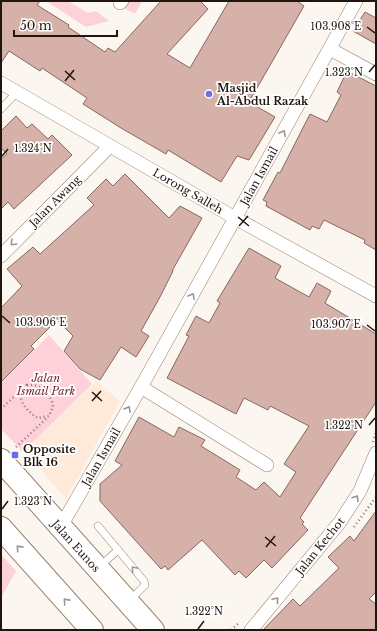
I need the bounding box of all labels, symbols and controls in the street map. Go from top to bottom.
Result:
scale bar [14,12,117,38]
text: 50 m [20,18,52,33]
text: 103.908°E [311,20,361,33]
text: 1.323°N [325,66,363,79]
place label: Masjid Al-Abdul Razak [216,81,309,108]
marker: Masjid Al-Abdul Razak [204,89,214,99]
one-way arrow [278,130,285,137]
text: 1.324°N [14,142,52,155]
street label: Jalan Ismail [236,144,281,210]
street label: Lorong Salleh [150,165,226,217]
street label: Jalan Awang [25,172,84,231]
one-way arrow [10,238,18,246]
one-way arrow [187,293,195,300]
text: 103.906°E [15,316,67,329]
text: 103.907°E [311,318,361,331]
park label: Jalan Ismail Park [16,371,76,398]
one-way arrow [124,406,131,413]
text: 1.322°N [325,419,363,432]
street label: Jalan Ismail [78,425,124,490]
place label: Opposite Blk 16 [23,442,76,469]
marker: Opposite Blk 16 [10,450,20,460]
text: 1.323°N [14,495,52,508]
one-way arrow [351,495,358,502]
street label: Jalan Kechot [291,514,348,579]
street label: Jalan Eunos [48,515,103,575]
one-way arrow [16,545,23,553]
one-way arrow [132,567,139,574]
one-way arrow [271,597,278,605]
one-way arrow [64,598,71,606]
text: 1.322°N [185,605,223,618]

